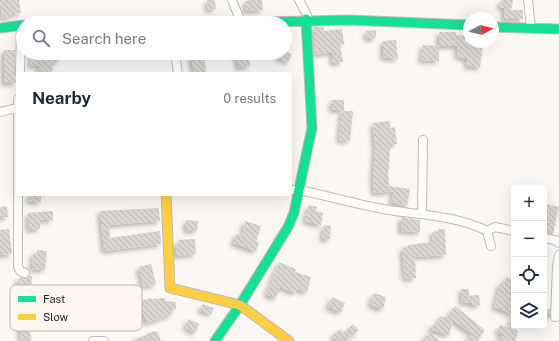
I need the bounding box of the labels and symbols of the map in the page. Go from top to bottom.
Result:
north arrow [463,12,499,48]
legend [10,285,142,331]
text: Fast [43,293,65,305]
text: Slow [43,311,69,323]

